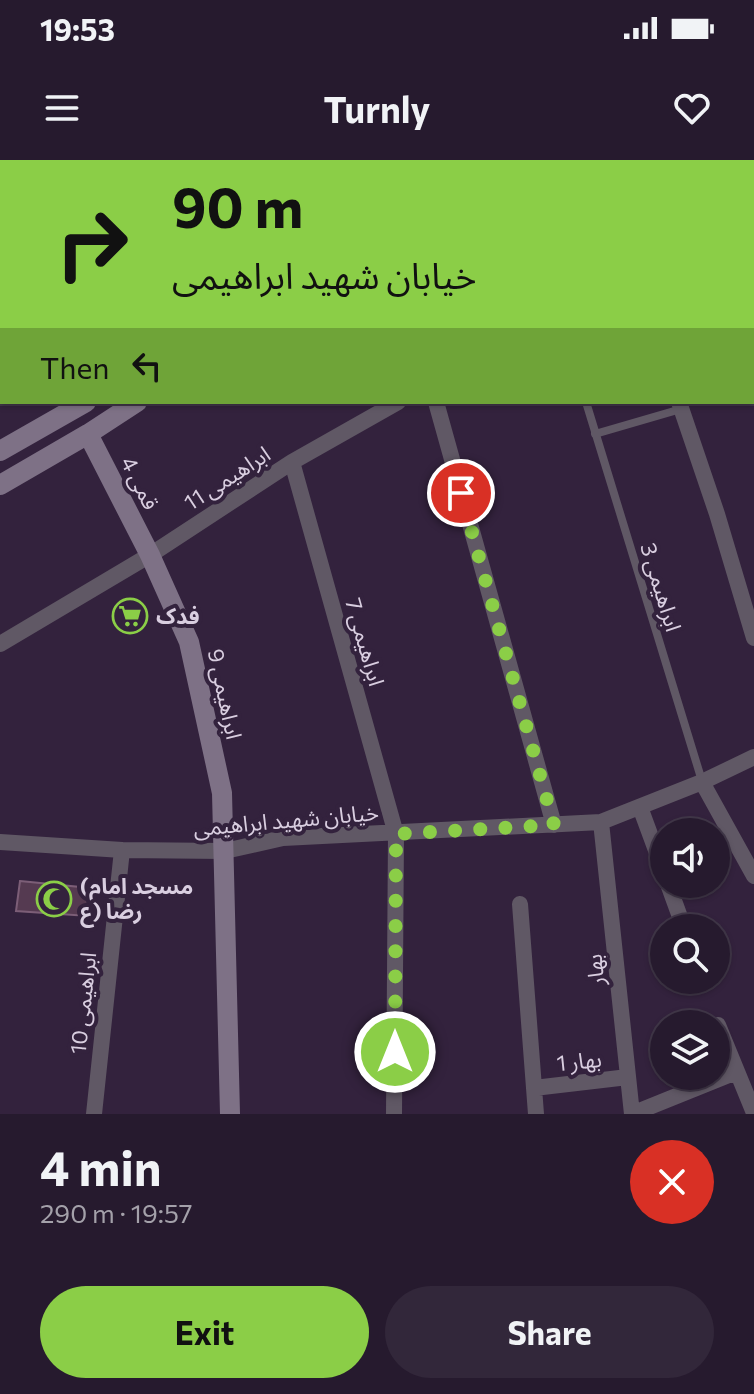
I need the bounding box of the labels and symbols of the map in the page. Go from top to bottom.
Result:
street label: ابراهیمی 11 [179,440,275,515]
street label: قمی 4 [116,452,165,514]
pin [427,459,495,527]
street label: ابراهیمی 3 [635,539,688,634]
street label: ابراهیمی 7 [340,595,391,689]
supermarket icon: فدک [111,597,149,635]
place label: فدک [156,602,200,629]
street label: ابراهیمی 9 [203,646,248,742]
street label: خیابان شهید ابراهیمی [192,798,380,841]
place label: (مسجد امام رضا (ع [80,872,193,928]
mosque icon: (مسجد امام رضا (ع [35,880,73,918]
street label: ابراهیمی 10 [64,951,101,1055]
street label: بهار [579,953,611,988]
position arrow [353,1010,437,1094]
street label: بهار 1 [555,1045,603,1077]

